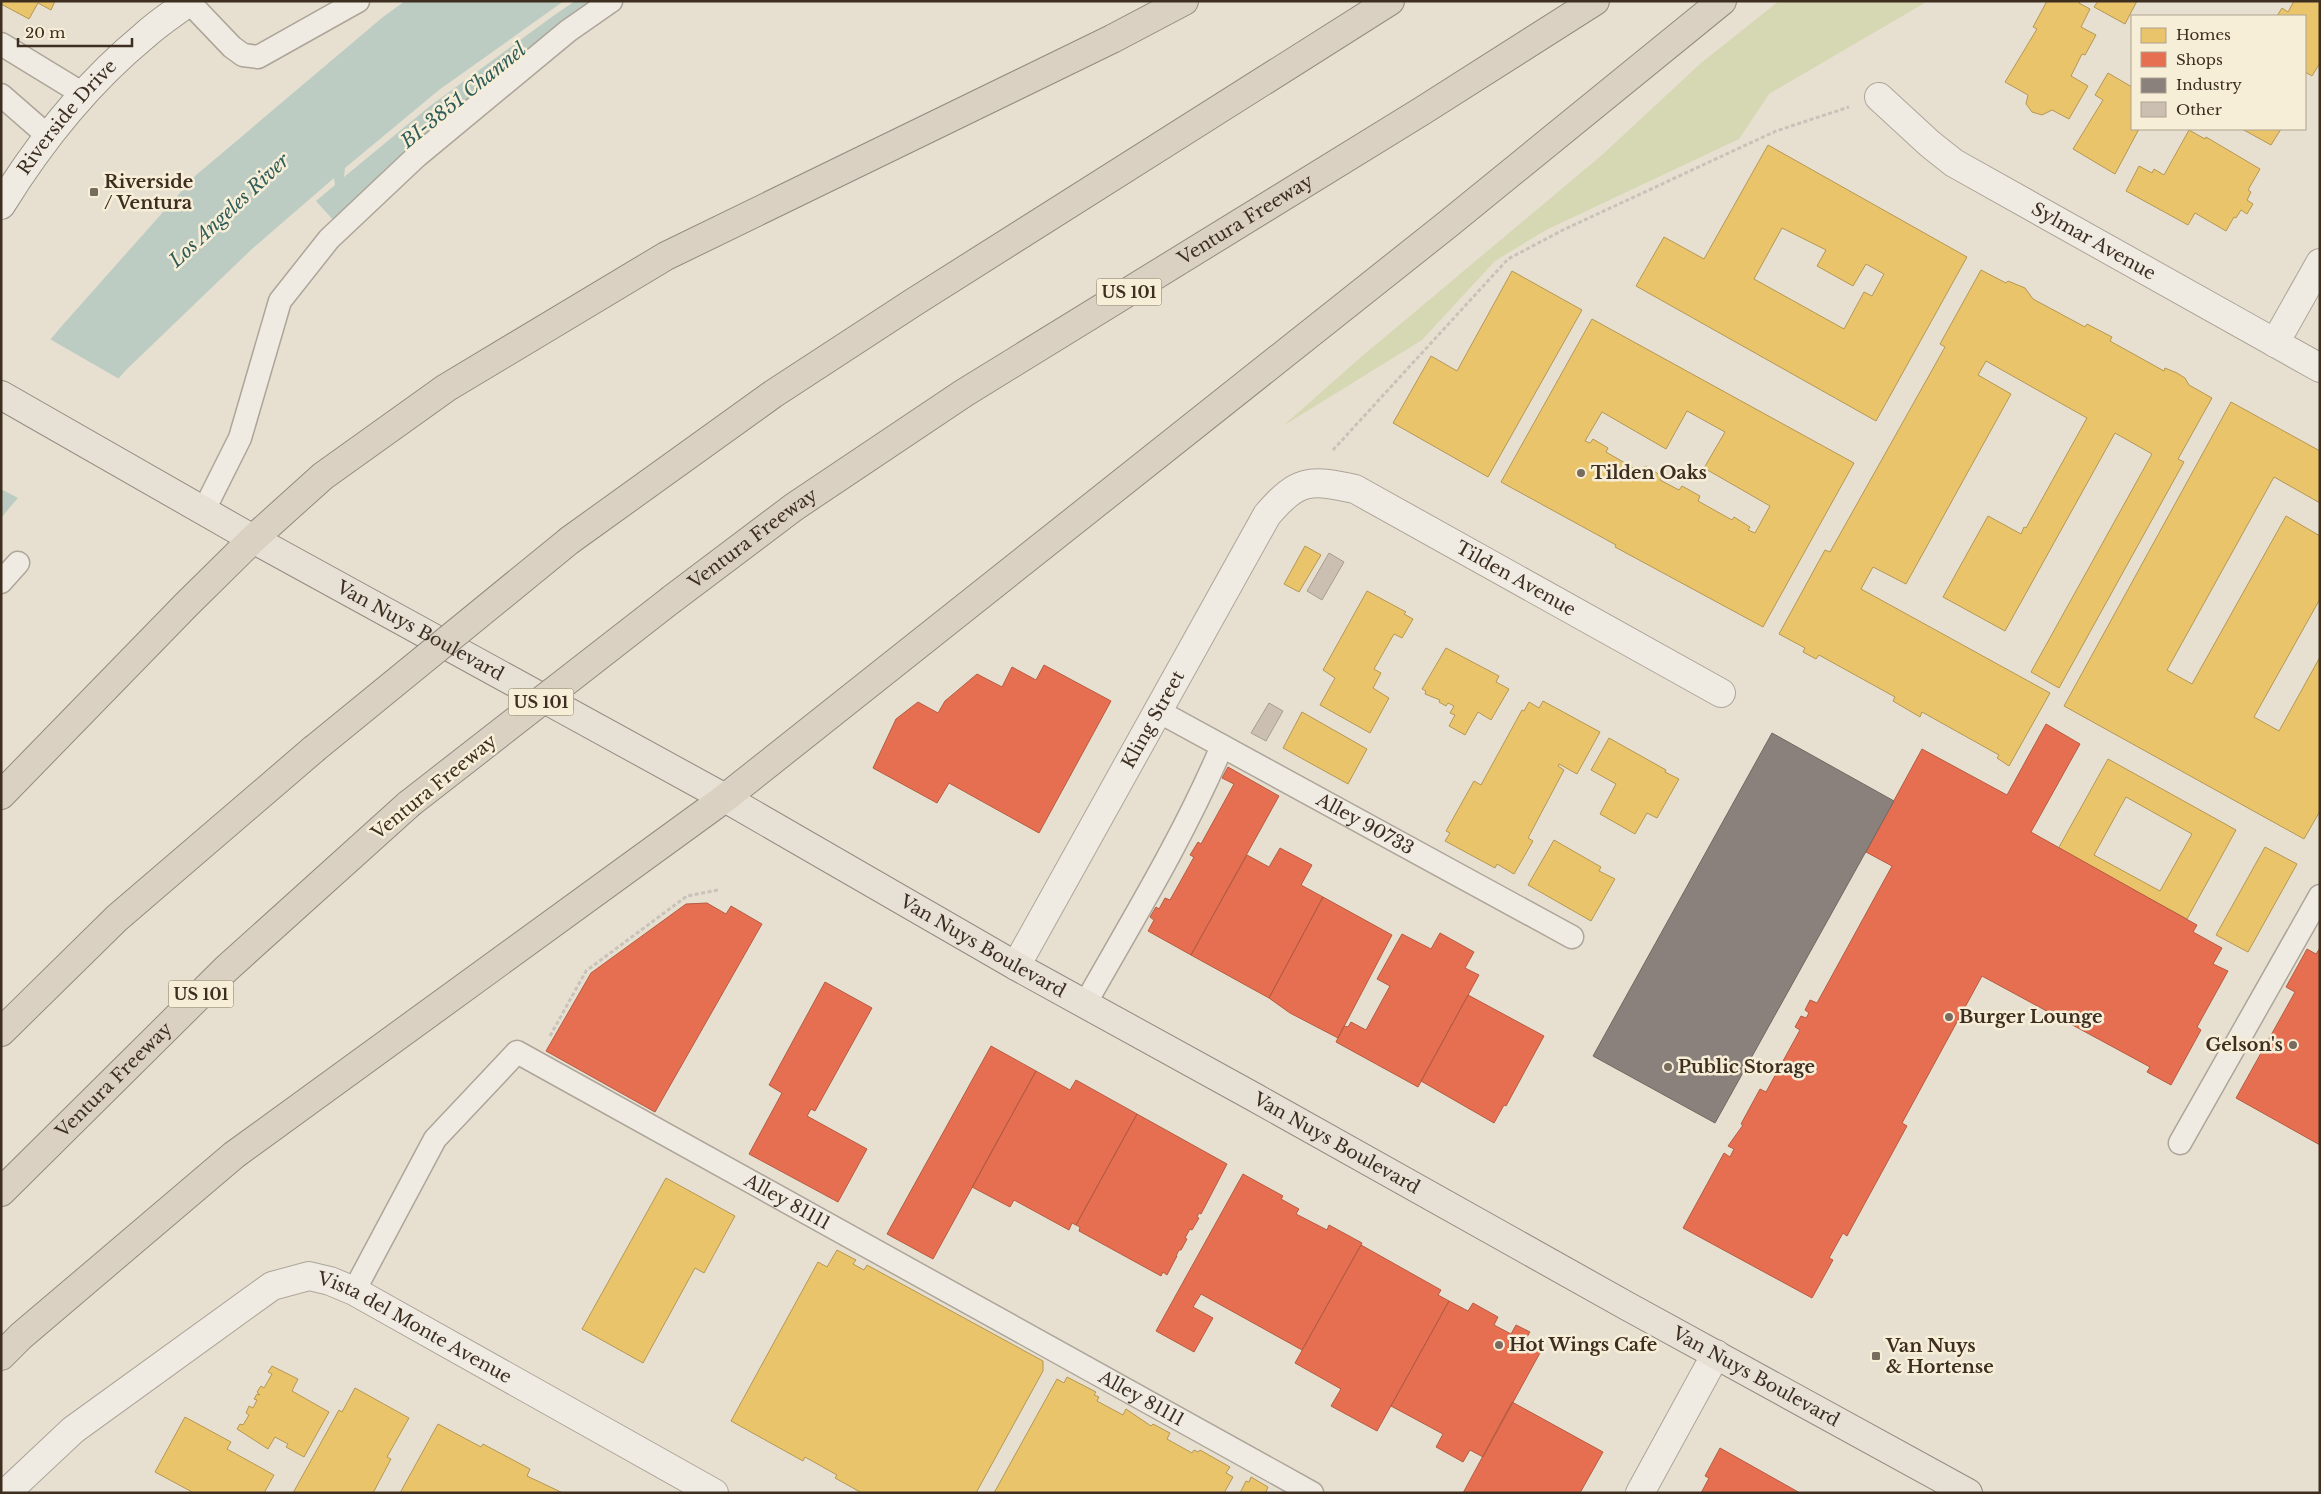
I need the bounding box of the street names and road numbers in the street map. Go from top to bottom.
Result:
street label: Riverside Drive [13,55,121,179]
street label: Ventura Freeway [1173,170,1318,270]
street label: Sylmar Avenue [2028,198,2160,285]
road number: US 101 [1096,278,1162,306]
street label: Ventura Freeway [683,483,822,594]
street label: Tilden Avenue [1452,536,1580,621]
street label: Van Nuys Boulevard [332,576,508,685]
street label: Kling Street [1117,667,1189,772]
road number: US 101 [508,689,574,716]
street label: Ventura Freeway [366,729,501,845]
street label: Alley 90733 [1312,788,1418,859]
street label: Van Nuys Boulevard [895,890,1070,1002]
road number: US 101 [168,981,234,1008]
street label: Ventura Freeway [51,1017,177,1143]
street label: Van Nuys Boulevard [1249,1087,1424,1199]
street label: Alley 81111 [740,1169,834,1235]
street label: Vista del Monte Avenue [315,1267,516,1388]
street label: Van Nuys Boulevard [1668,1322,1843,1431]
street label: Alley 81111 [1094,1365,1188,1431]

